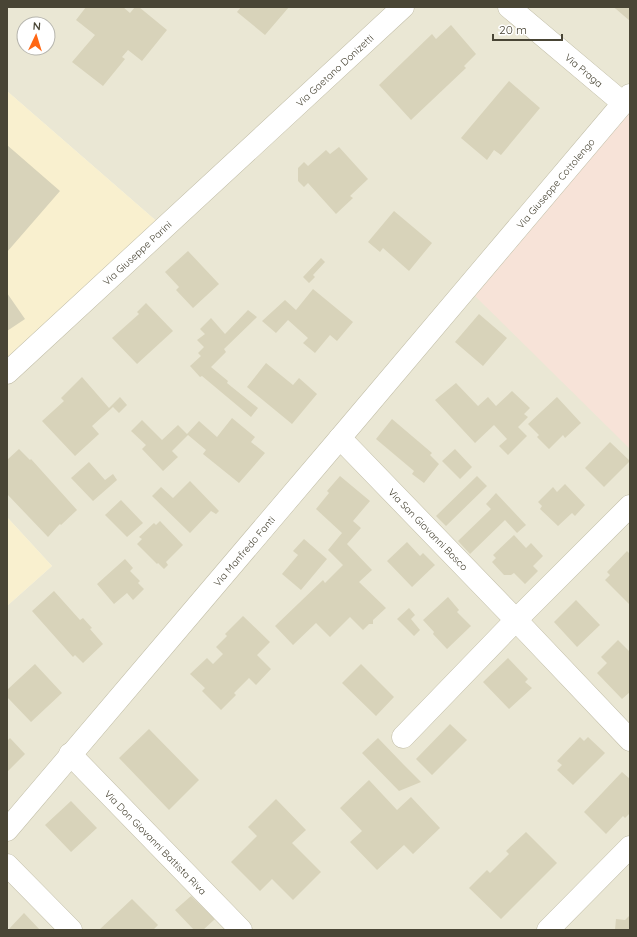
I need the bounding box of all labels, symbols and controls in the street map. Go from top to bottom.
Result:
north arrow [16,16,56,56]
scale bar [493,16,562,42]
text: N [32,19,41,33]
text: 20 m [499,22,527,37]
street label: Via Gaetano Donizetti [293,31,376,109]
street label: Via Praga [562,50,606,90]
street label: Via Giuseppe Cottolengo [514,135,597,231]
street label: Via Giuseppe Parini [100,218,174,288]
street label: Via San Giovanni Bosco [386,486,471,573]
street label: Via Manfredo Fanti [210,513,277,589]
street label: Via Don Giovanni Battista Riva [102,787,209,897]

